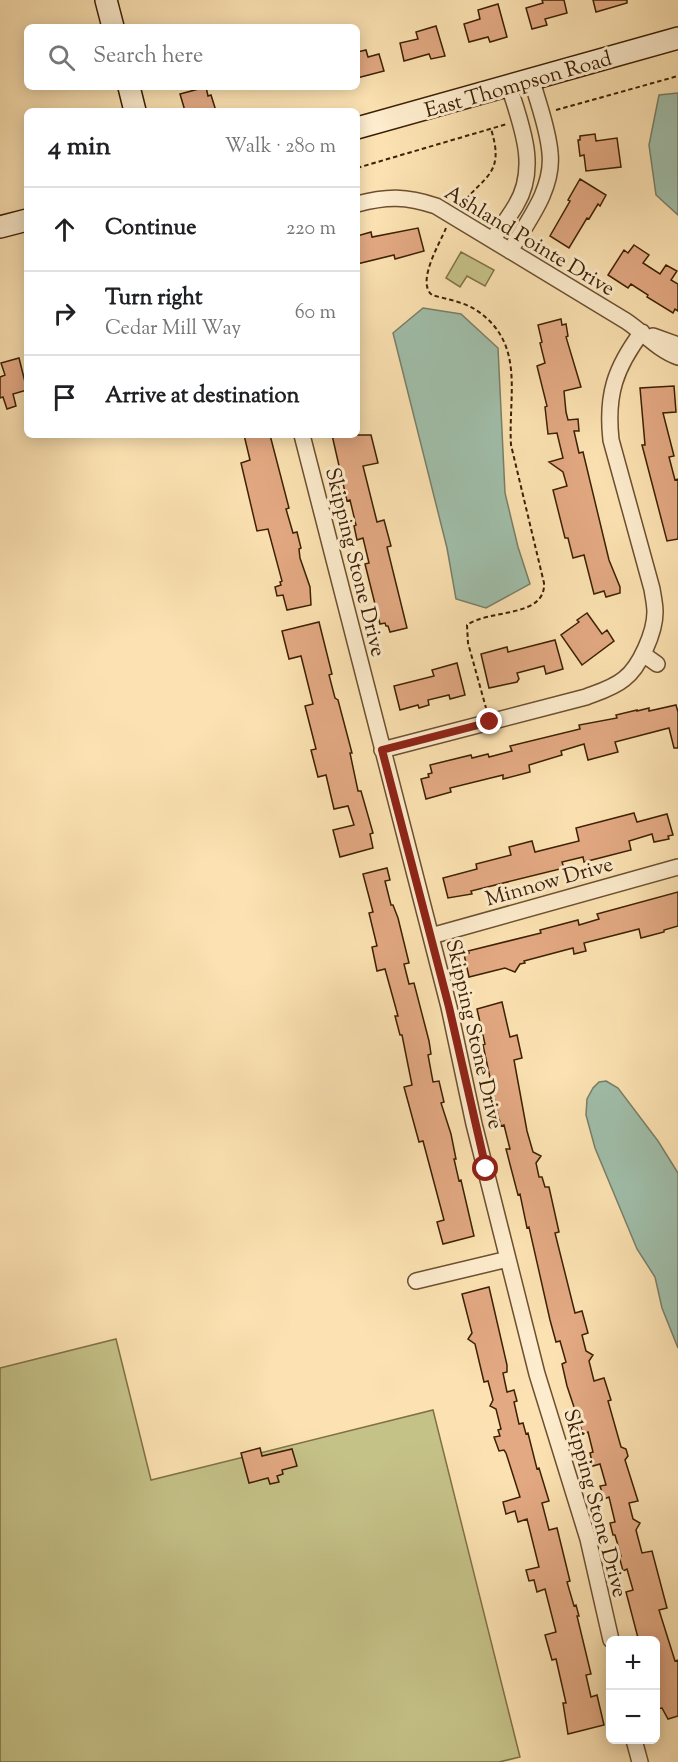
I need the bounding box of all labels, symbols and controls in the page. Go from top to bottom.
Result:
search box [24,24,360,90]
icon: search [45,41,78,74]
text: Search here [93,41,203,73]
street label: East Thompson Road [422,45,616,127]
text: 4 min [48,129,111,166]
text: Walk · 280 m [225,133,336,162]
street label: Ashland Pointe Drive [438,179,620,305]
icon: ahead [48,213,81,246]
text: Continue [105,213,196,245]
text: 220 m [286,215,336,244]
text: Turn right [105,283,202,315]
icon: right [48,297,81,330]
text: 60 m [295,299,336,328]
text: Cedar Mill Way [105,315,241,344]
icon: arrive [48,381,81,414]
text: Arrive at destination [105,381,300,413]
street label: Skipping Stone Drive [316,465,392,660]
route end [476,708,502,734]
street label: Minnow Drive [482,850,617,915]
street label: Skipping Stone Drive [437,937,509,1132]
route start [472,1155,498,1181]
street label: Skipping Stone Drive [554,1406,634,1601]
map controls [606,1636,660,1744]
button: + [606,1636,660,1690]
button: − [606,1690,660,1744]

